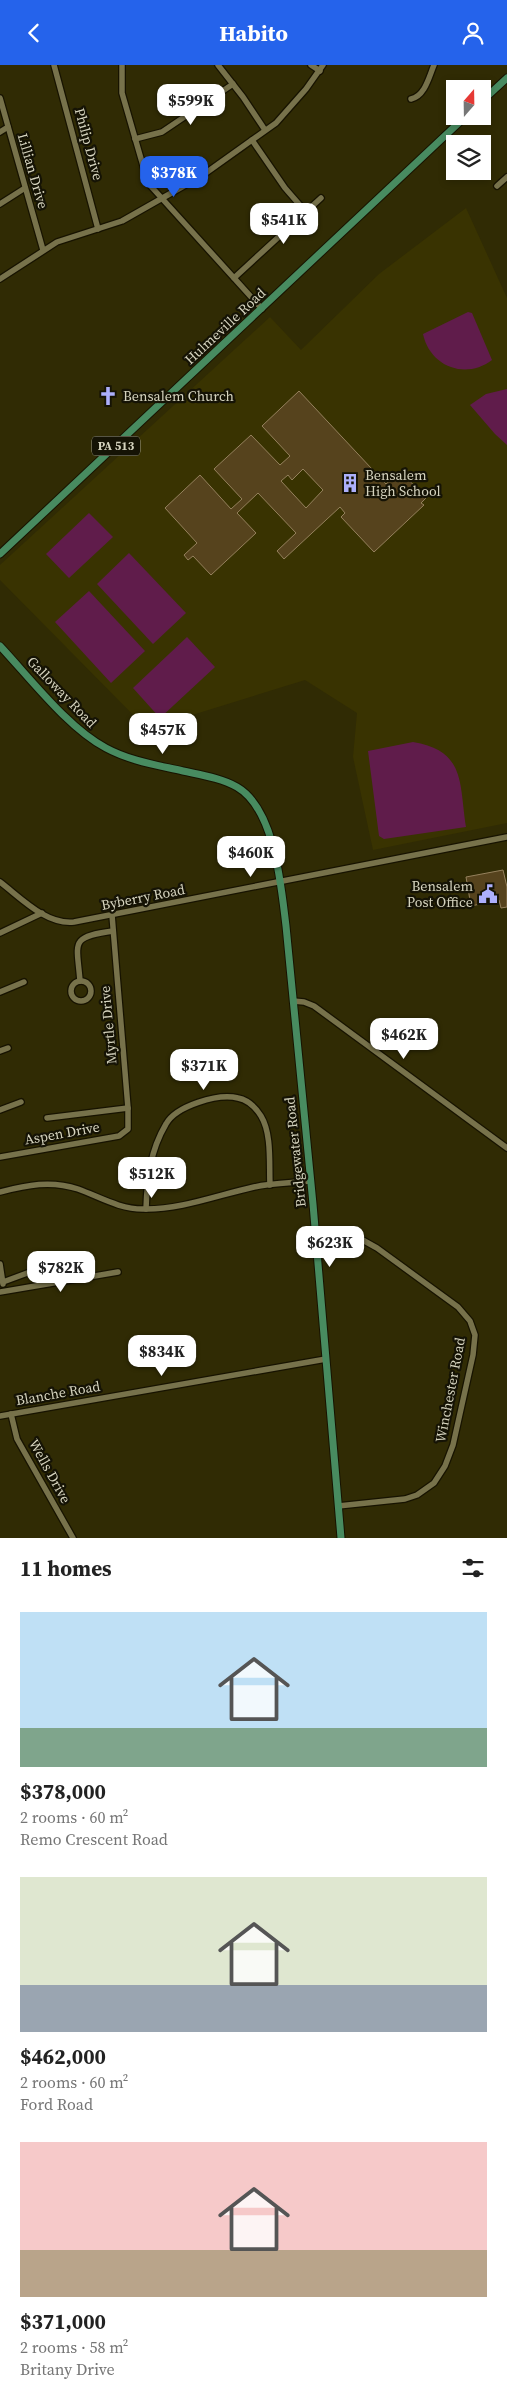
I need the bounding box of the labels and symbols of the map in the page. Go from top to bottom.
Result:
north arrow [446,80,491,125]
pin: $599K [156,83,226,126]
street label: Philip Drive [70,106,108,182]
street label: Lillian Drive [13,131,53,211]
pin: $378K [139,155,209,198]
pin: $541K [249,203,319,245]
street label: Hulmeville Road [180,283,270,369]
church icon: Bensalem Church [97,385,119,407]
place label: Bensalem Church [123,386,234,406]
road number: PA 513 [92,437,140,456]
place label: Bensalem High School [365,465,441,501]
building icon: Bensalem High School [339,472,361,494]
street label: Galloway Road [23,652,101,732]
pin: $457K [128,713,198,755]
pin: $460K [216,835,286,878]
place label: Bensalem Post Office [407,876,473,912]
street label: Byberry Road [99,879,187,915]
public building icon: Bensalem Post Office [477,883,499,905]
street label: Myrtle Drive [95,985,121,1065]
pin: $462K [369,1017,439,1060]
pin: $371K [169,1049,239,1091]
street label: Bridgewater Road [279,1096,311,1208]
street label: Aspen Drive [23,1117,101,1149]
pin: $512K [117,1157,187,1199]
pin: $623K [295,1225,365,1268]
pin: $782K [26,1251,96,1293]
pin: $834K [127,1335,197,1377]
street label: Winchester Road [430,1336,470,1444]
street label: Blanche Road [14,1376,102,1410]
street label: Wells Drive [24,1435,76,1507]

